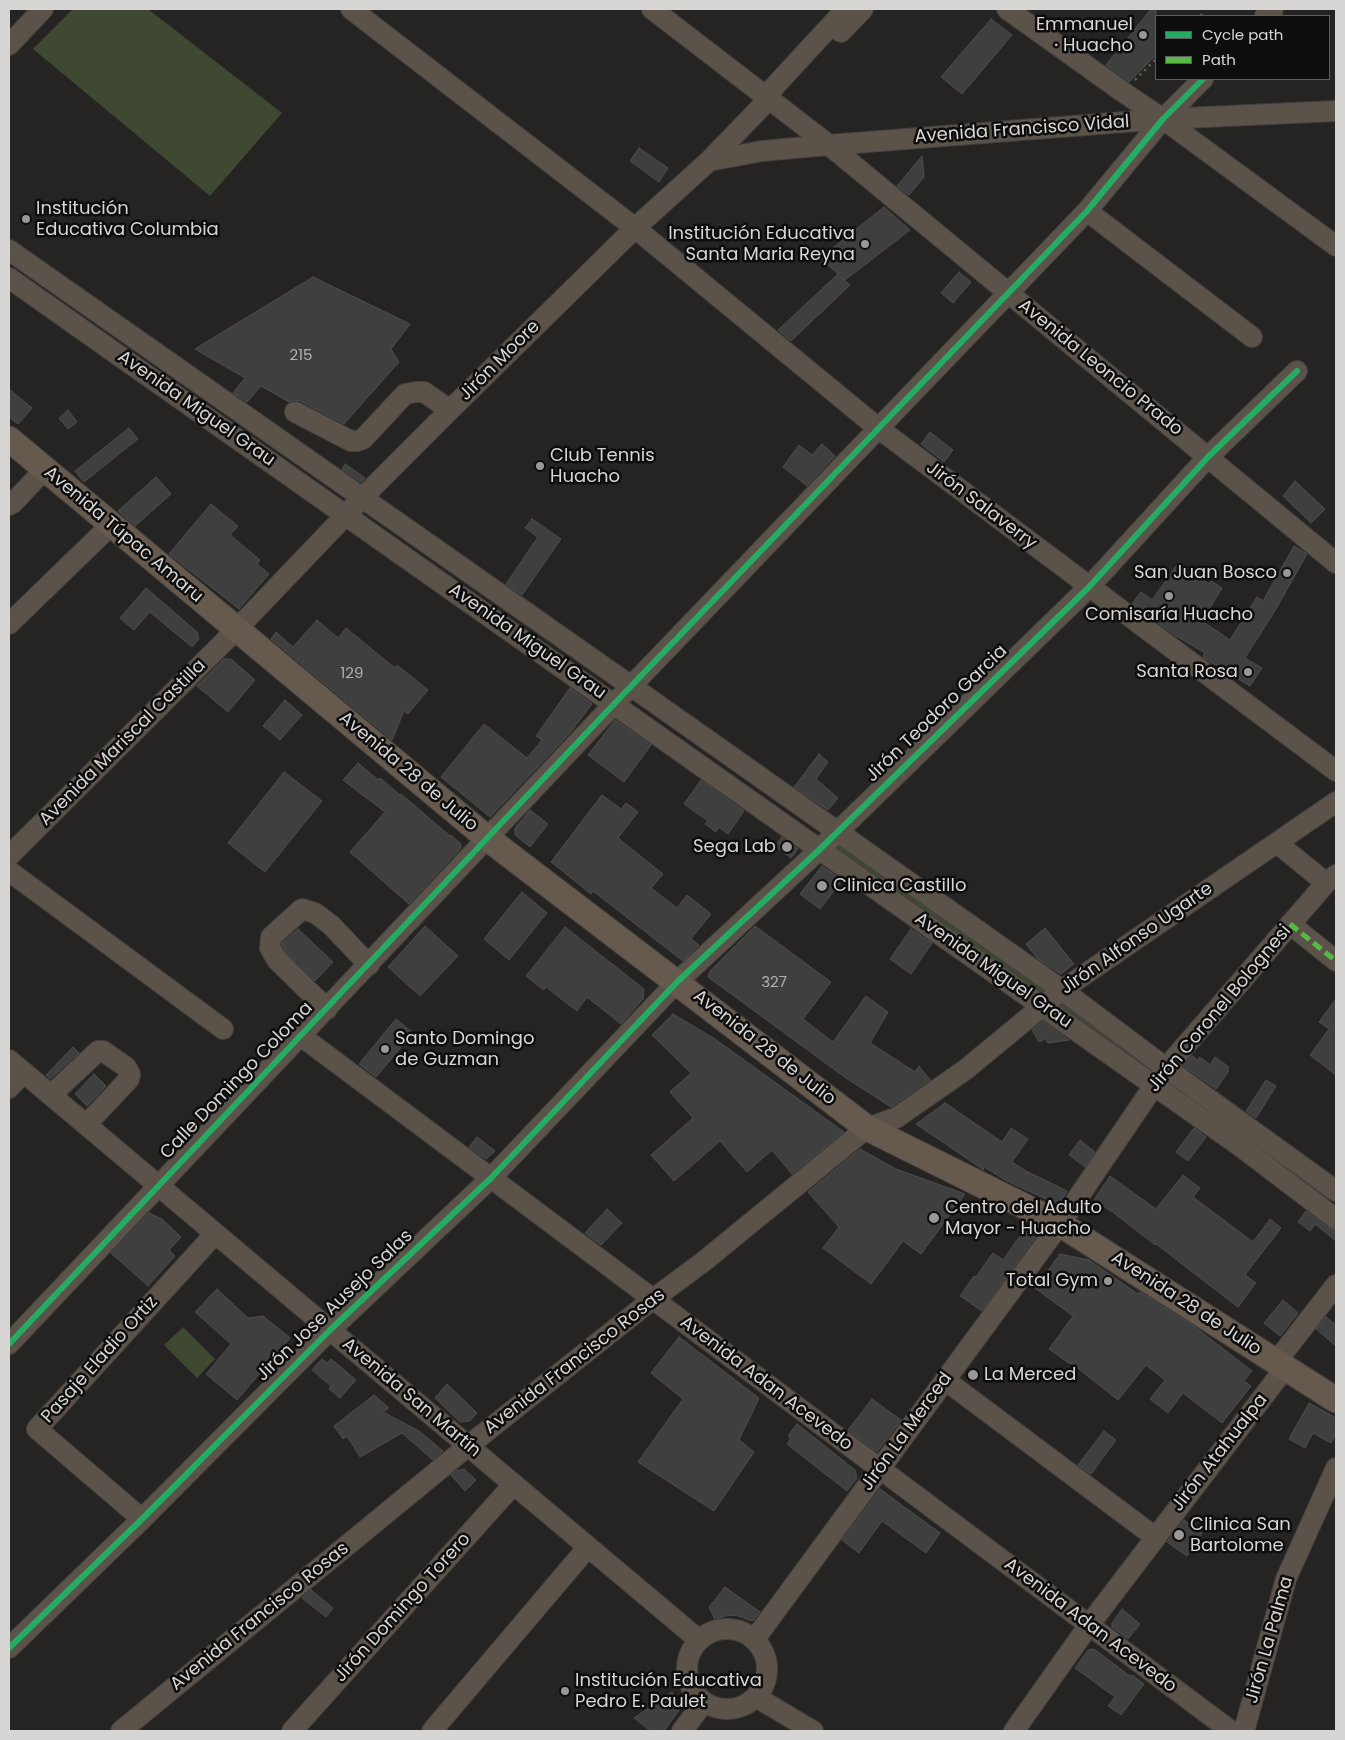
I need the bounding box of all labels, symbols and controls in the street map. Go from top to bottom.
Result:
place label: Emmanuel · Huacho [1036,14,1133,56]
legend [1155,15,1330,80]
text: Cycle path [1202,24,1283,45]
marker: Emmanuel · Huacho [1137,29,1149,41]
text: Path [1202,49,1236,70]
street label: Avenida Francisco Vidal [914,112,1130,148]
place label: Institución Educativa Columbia [36,198,219,240]
marker: Institución Educativa Columbia [20,213,32,225]
place label: Institución Educativa Santa Maria Reyna [668,223,855,266]
marker: Institución Educativa Santa Maria Reyna [859,238,871,250]
street label: Avenida Leoncio Prado [1013,295,1187,441]
street label: Jirón Moore [455,316,545,406]
street label: Avenida Miguel Grau [113,347,279,471]
house number: 215 [290,347,312,365]
place label: Club Tennis Huacho [550,445,655,488]
street label: Jirón Salaverry [922,457,1040,555]
marker: Club Tennis Huacho [534,460,546,472]
street label: Avenida Túpac Amaru [39,462,207,608]
place label: San Juan Bosco [1134,562,1277,584]
marker: San Juan Bosco [1281,567,1293,579]
street label: Avenida Miguel Grau [444,580,610,704]
marker: Comisaría Huacho [1163,590,1175,602]
place label: Comisaría Huacho [1085,604,1253,626]
street label: Jirón Teodoro Garcia [862,641,1012,787]
street label: Avenida Mariscal Castilla [35,655,211,831]
place label: Santa Rosa [1136,661,1238,683]
house number: 129 [341,665,363,683]
marker: Santa Rosa [1242,666,1254,678]
street label: Avenida 28 de Julio [334,708,482,836]
place label: Sega Lab [693,836,776,858]
marker: Sega Lab [780,840,794,854]
place label: Clinica Castillo [833,875,966,897]
street label: Jirón Alfonso Ugarte [1057,878,1217,1000]
marker: Clinica Castillo [815,879,829,893]
street label: Avenida Miguel Grau [910,909,1076,1033]
street label: Jirón Coronel Bolognesi [1144,921,1296,1097]
house number: 327 [761,974,787,992]
street label: Avenida 28 de Julio [689,986,839,1110]
street label: Calle Domingo Coloma [156,998,318,1164]
place label: Santo Domingo de Guzman [395,1028,535,1070]
marker: Santo Domingo de Guzman [379,1043,391,1055]
place label: Centro del Adulto Mayor - Huacho [945,1197,1102,1240]
marker: Centro del Adulto Mayor - Huacho [927,1211,941,1225]
street label: Jirón Jose Ausejo Salas [252,1226,418,1386]
street label: Avenida 28 de Julio [1107,1247,1265,1361]
place label: Total Gym [1006,1270,1098,1292]
marker: Total Gym [1102,1275,1114,1287]
street label: Avenida Francisco Rosas [480,1285,670,1439]
street label: Pasaje Eladio Ortiz [37,1292,163,1428]
street label: Avenida Adan Acevedo [675,1312,857,1456]
street label: Avenida San Martín [337,1334,485,1462]
place label: La Merced [984,1364,1076,1386]
marker: La Merced [966,1368,980,1382]
street label: Jirón La Merced [857,1369,957,1495]
street label: Jirón Atahualpa [1167,1390,1273,1516]
place label: Clinica San Bartolome [1190,1514,1291,1556]
marker: Clinica San Bartolome [1172,1528,1186,1542]
street label: Jirón Domingo Torero [330,1529,476,1687]
street label: Avenida Francisco Rosas [166,1538,354,1696]
street label: Avenida Adan Acevedo [999,1554,1181,1698]
street label: Jirón La Palma [1242,1574,1298,1706]
place label: Institución Educativa Pedro E. Paulet [575,1670,762,1712]
marker: Institución Educativa Pedro E. Paulet [559,1685,571,1697]

